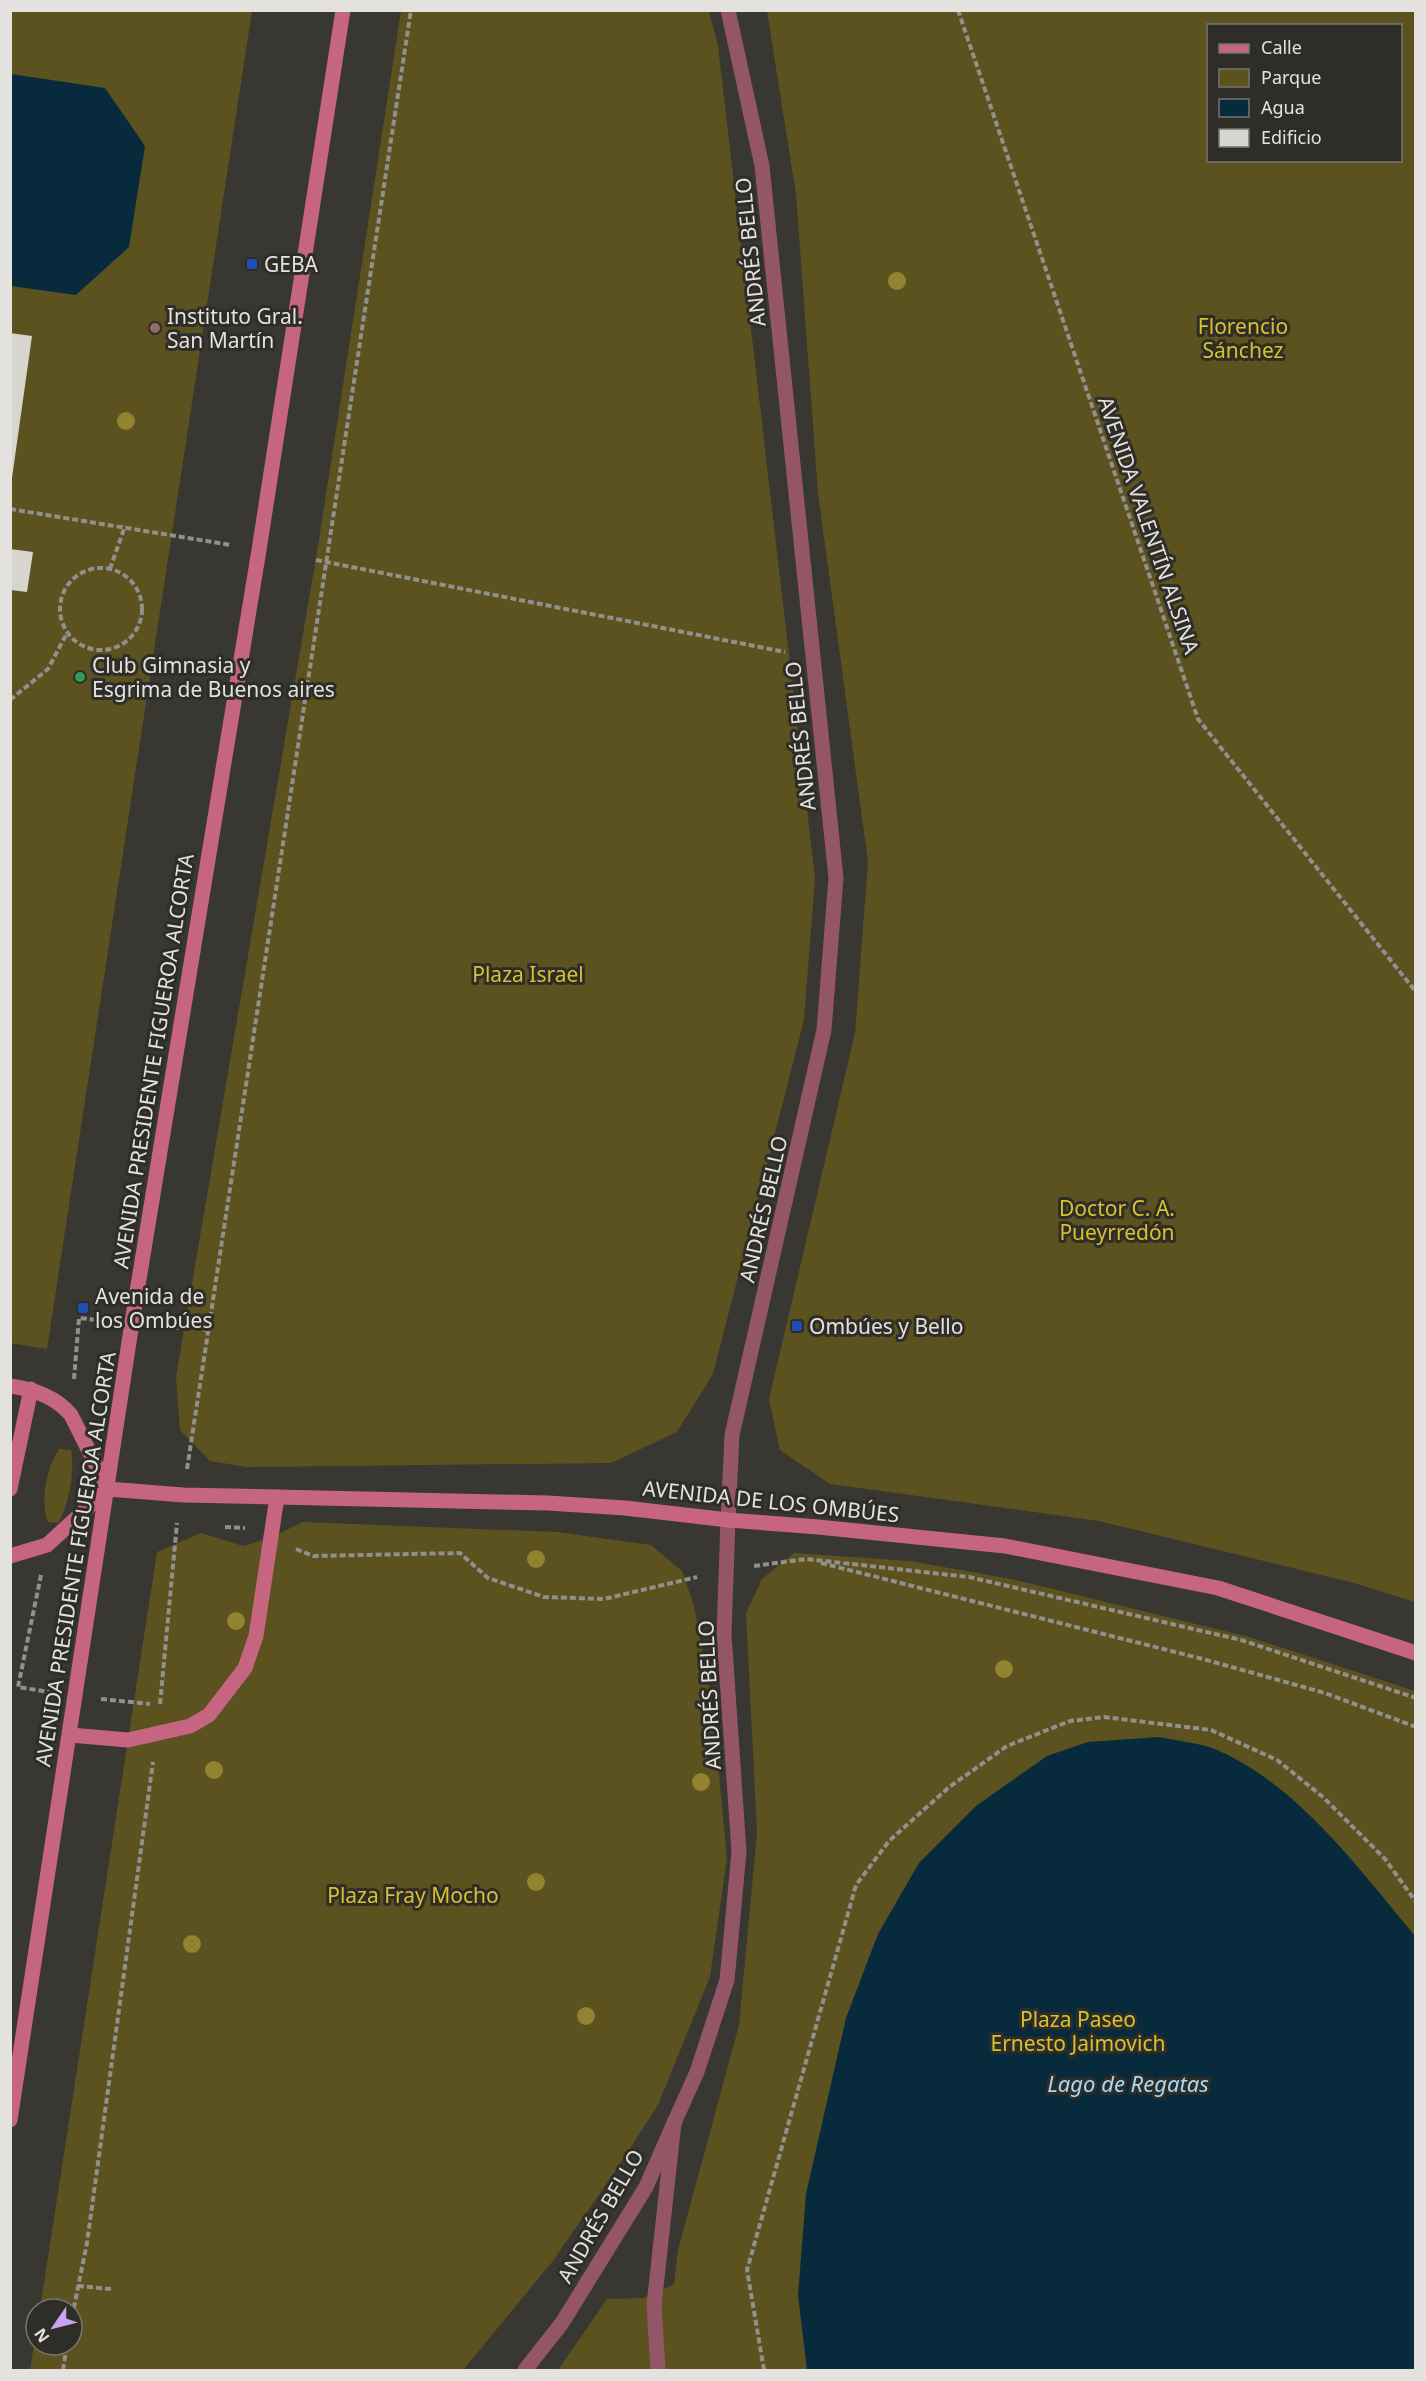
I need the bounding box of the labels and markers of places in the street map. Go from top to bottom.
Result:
place label: GEBA [264,250,319,278]
marker: GEBA [245,257,259,271]
place label: Instituto Gral. San Martín [167,302,303,354]
marker: Instituto Gral. San Martín [148,321,162,335]
place label: Club Gimnasia y Esgrima de Buenos aires [92,651,335,703]
marker: Club Gimnasia y Esgrima de Buenos aires [73,670,87,684]
place label: Avenida de los Ombúes [95,1282,212,1334]
marker: Avenida de los Ombúes [76,1301,90,1315]
place label: Ombúes y Bello [809,1312,964,1340]
marker: Ombúes y Bello [790,1319,804,1333]

